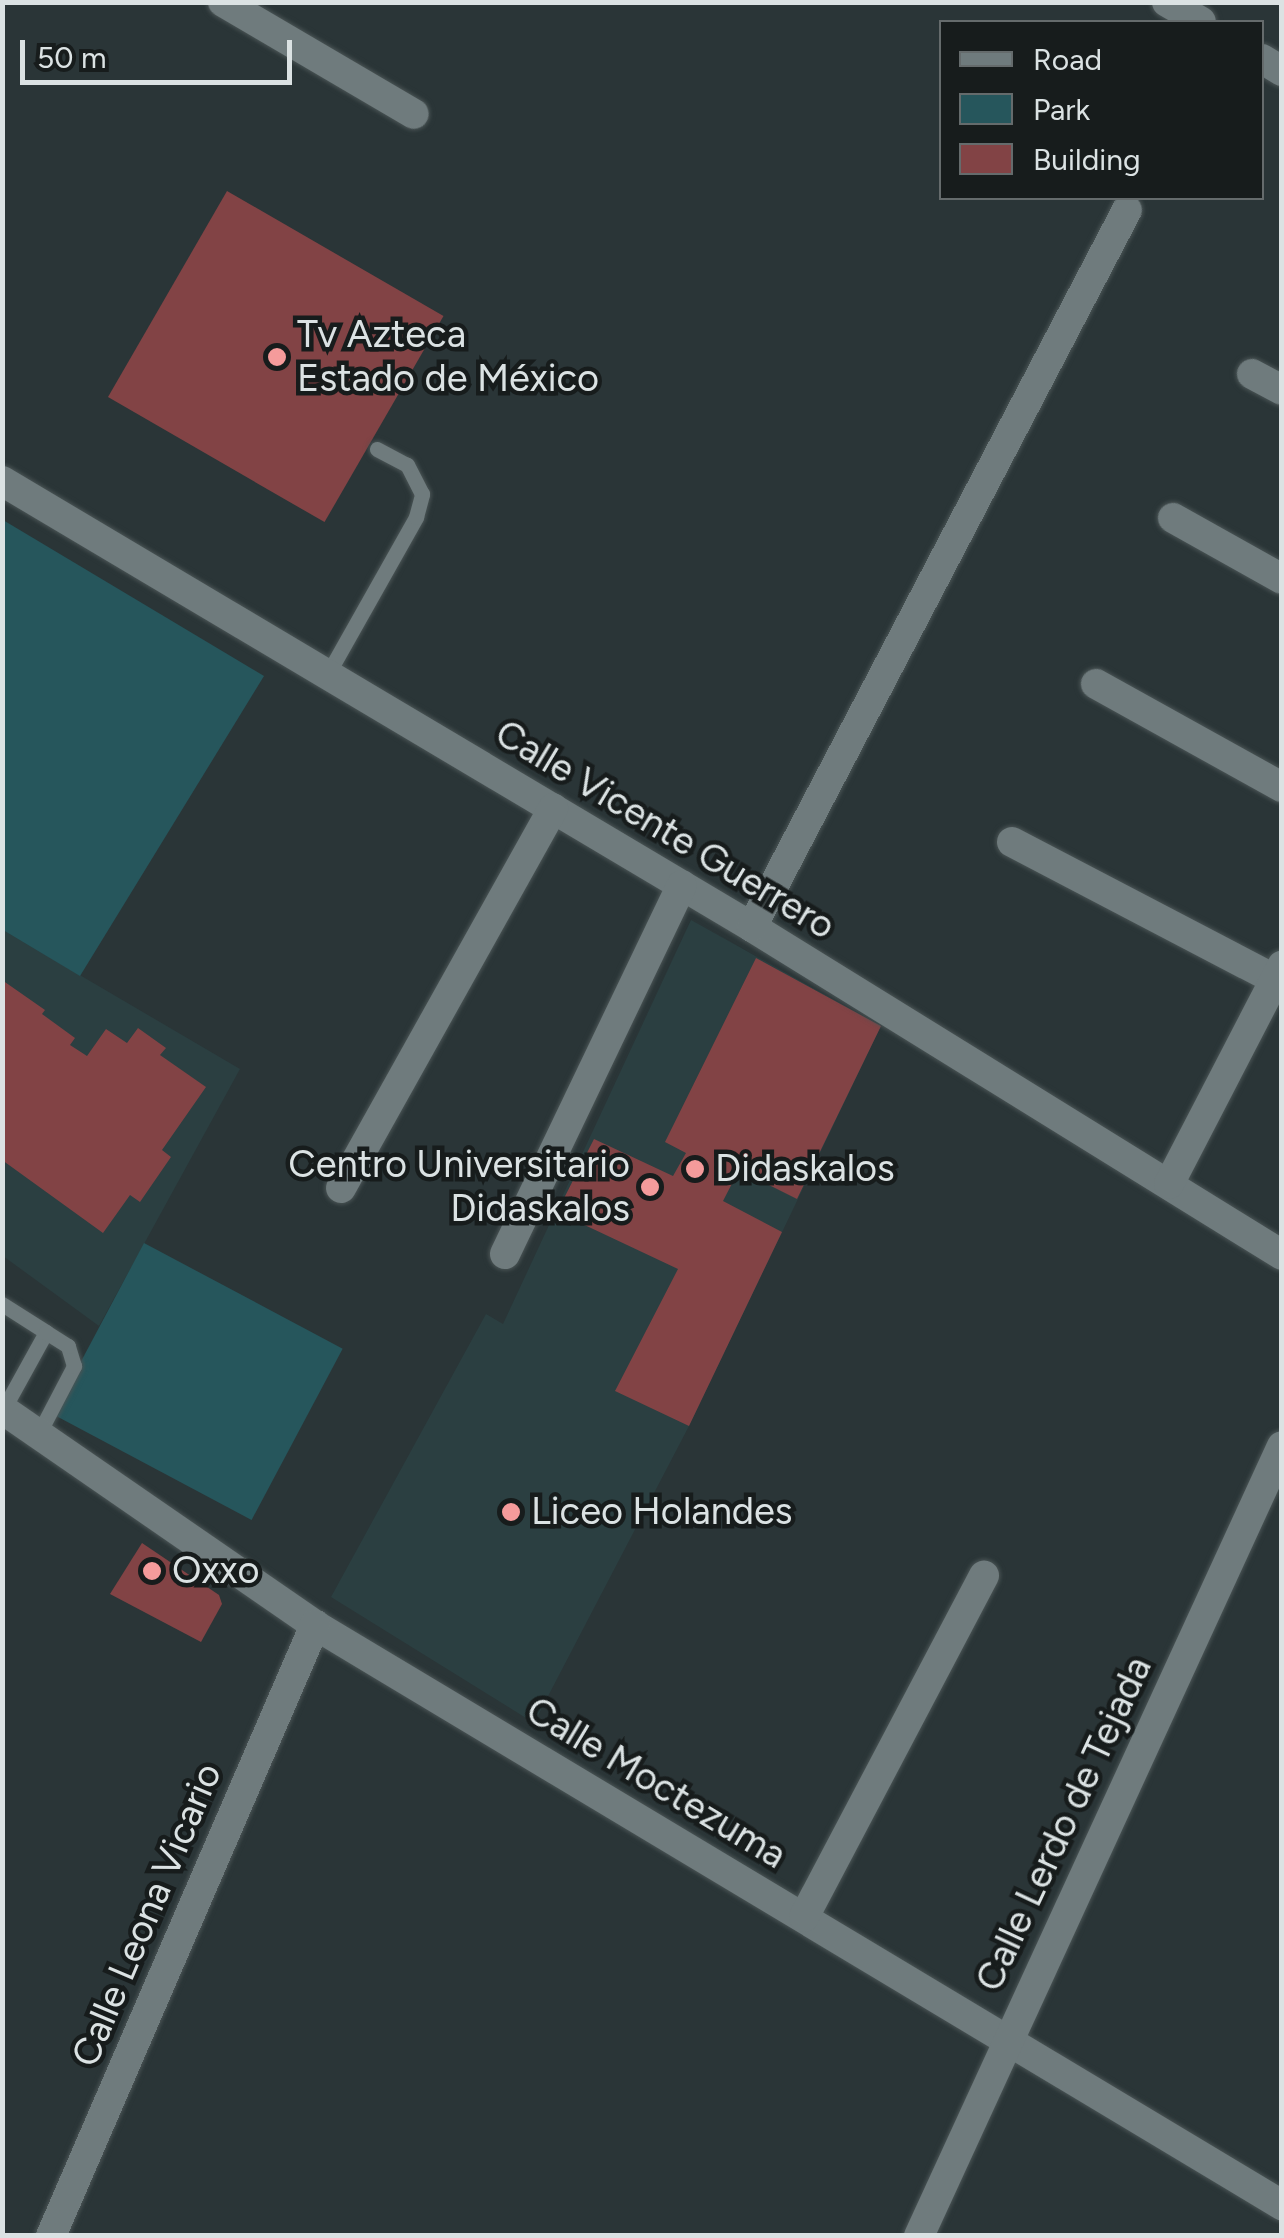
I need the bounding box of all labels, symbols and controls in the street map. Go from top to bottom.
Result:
scale bar [25,20,298,82]
legend [939,20,1264,200]
text: 50 m [37,39,106,76]
text: Road [1033,41,1102,78]
text: Park [1033,91,1090,128]
text: Building [1033,141,1141,178]
place label: Tv Azteca Estado de México [297,312,599,402]
marker: Tv Azteca Estado de México [266,346,288,368]
street label: Calle Vicente Guerrero [487,711,843,949]
place label: Centro Universitario Didaskalos [288,1142,630,1232]
place label: Didaskalos [715,1146,895,1192]
marker: Didaskalos [684,1158,706,1180]
marker: Centro Universitario Didaskalos [639,1176,661,1198]
place label: Liceo Holandes [531,1489,793,1535]
marker: Liceo Holandes [500,1501,522,1523]
place label: Oxxo [172,1548,259,1594]
marker: Oxxo [141,1560,163,1582]
street label: Calle Lerdo de Tejada [966,1650,1162,1998]
street label: Calle Moctezuma [518,1687,794,1879]
street label: Calle Leona Vicario [63,1757,231,2073]

